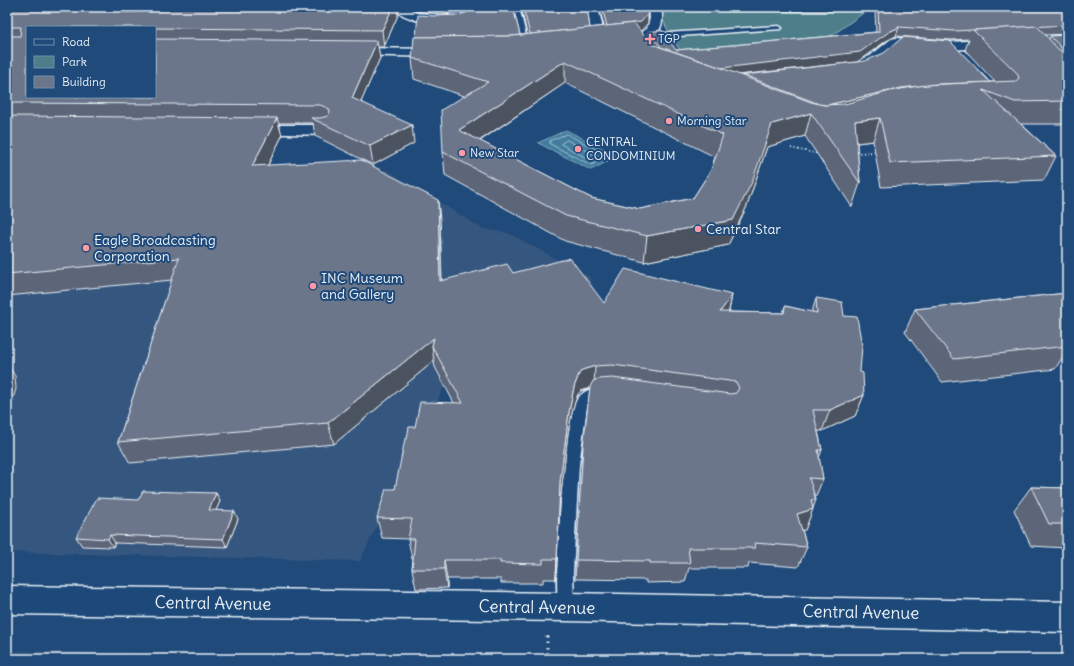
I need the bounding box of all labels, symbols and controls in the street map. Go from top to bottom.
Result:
legend [26,26,156,98]
place label: TGP [658,31,680,46]
text: Road [62,34,90,49]
marker: TGP [645,34,655,44]
text: Park [62,54,87,69]
text: Building [62,74,106,89]
place label: Morning Star [677,113,747,128]
marker: Morning Star [664,116,674,126]
place label: CENTRAL CONDOMINIUM [586,134,676,163]
marker: CENTRAL CONDOMINIUM [573,144,583,154]
place label: New Star [470,145,519,160]
marker: New Star [457,148,467,158]
place label: Central Star [706,220,781,238]
marker: Central Star [693,224,703,234]
place label: Eagle Broadcasting Corporation [94,231,216,265]
marker: Eagle Broadcasting Corporation [81,243,91,253]
place label: INC Museum and Gallery [321,269,403,303]
marker: INC Museum and Gallery [308,281,318,291]
street label: Central Avenue [155,591,271,615]
street label: Central Avenue [479,595,595,619]
street label: Central Avenue [803,600,919,624]

